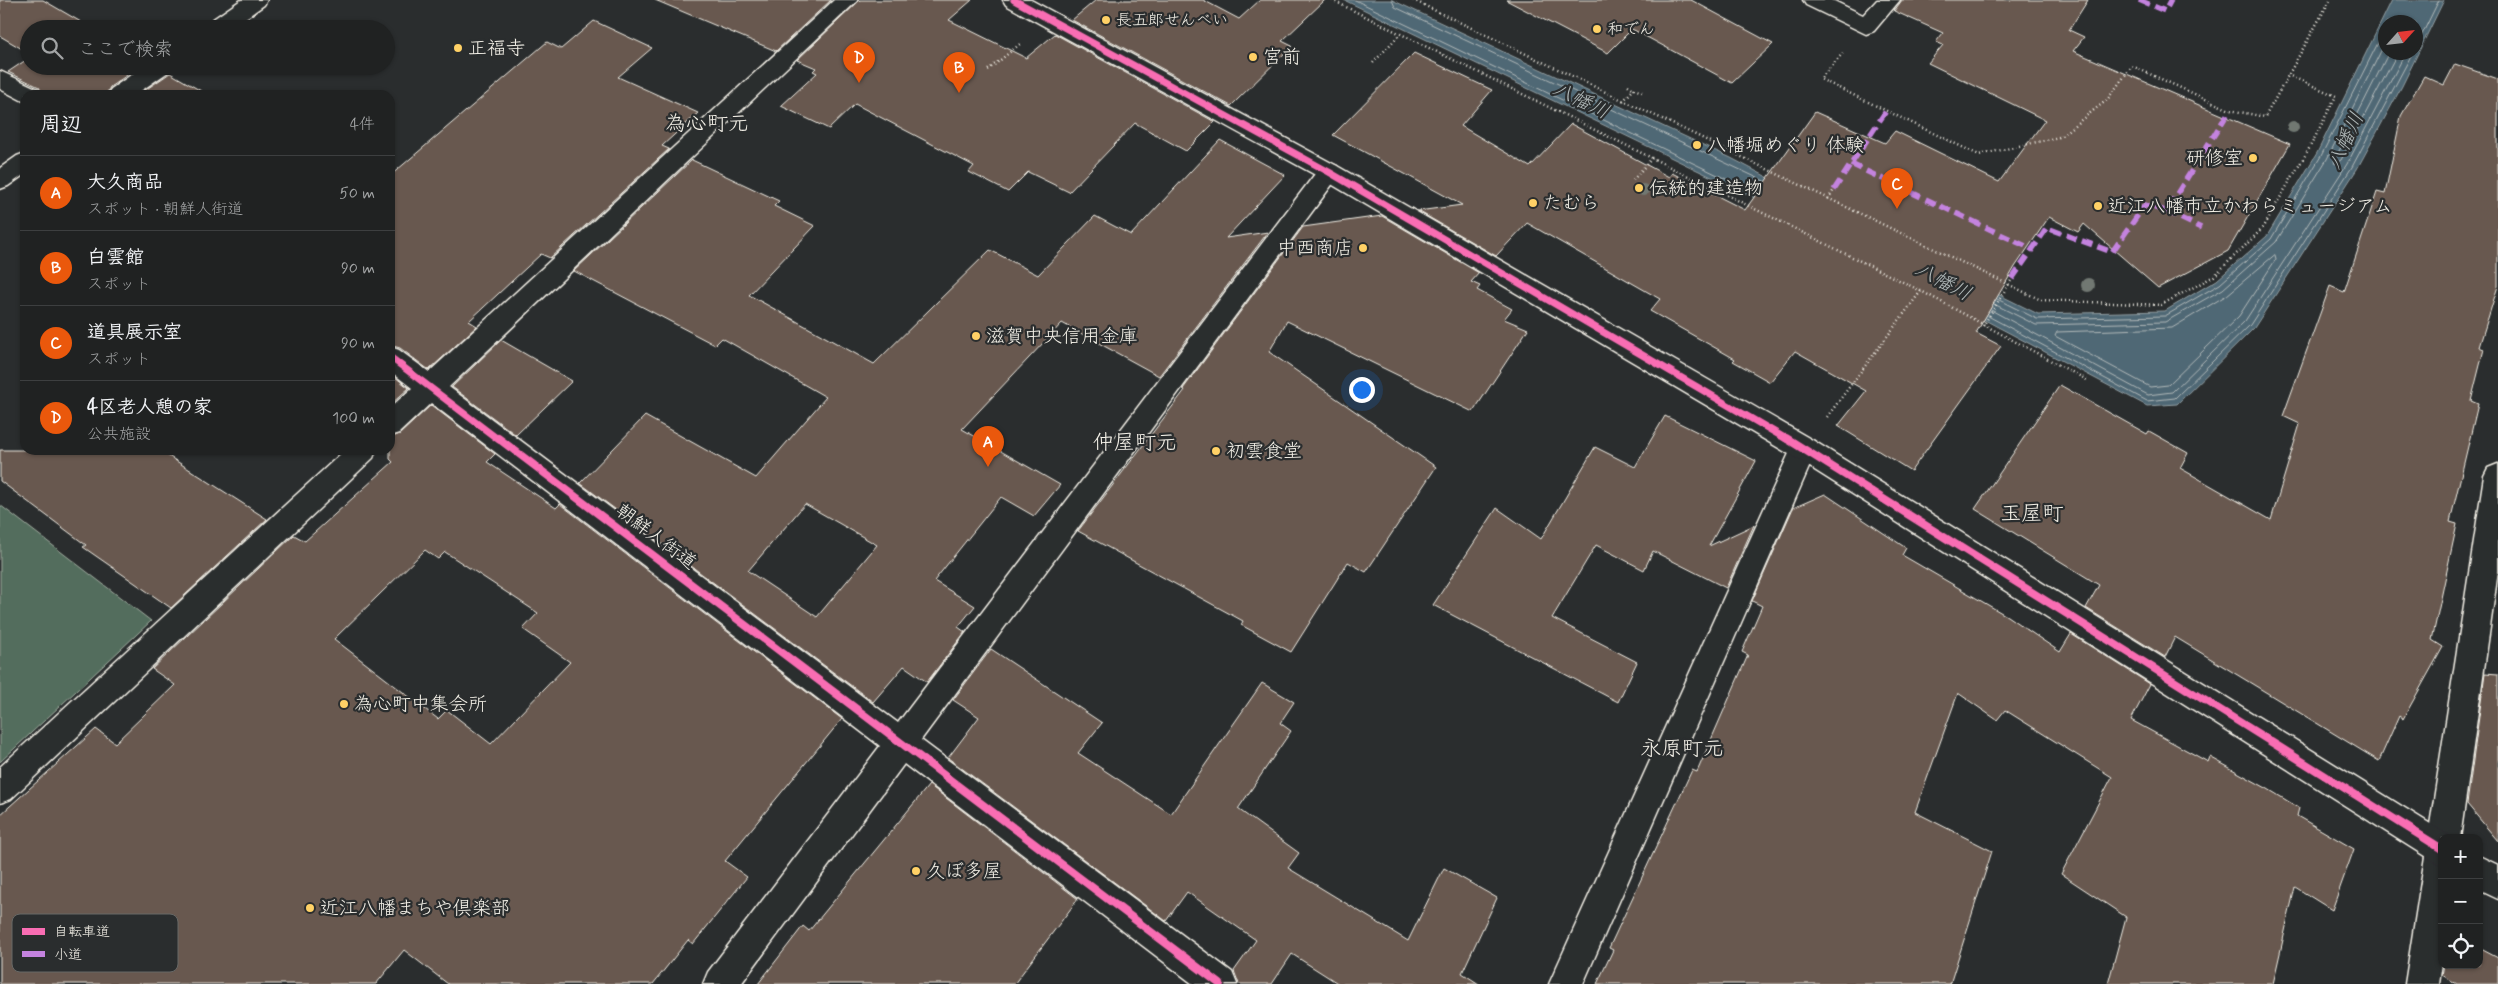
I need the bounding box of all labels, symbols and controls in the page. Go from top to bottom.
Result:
place label: 長五郎せんべい [1116,10,1228,31]
marker: 長五郎せんべい [1100,14,1112,26]
north arrow [2378,15,2423,60]
place label: 和でん [1607,19,1655,40]
search box [20,20,395,75]
marker: 和でん [1591,23,1603,35]
icon: search [38,34,66,62]
place label: 正福寺 [468,36,525,61]
text: ここで検索 [78,37,173,62]
marker: 正福寺 [452,42,464,54]
pin: D [843,42,875,83]
place label: 宮前 [1263,45,1301,70]
marker: 宮前 [1247,51,1259,63]
pin: B [943,52,975,93]
water label: 八幡川 [1548,76,1614,126]
water label: 八幡川 [2321,108,2371,174]
district label: 為心町元 [665,110,749,138]
text: 周辺 [40,111,82,139]
text: 4件 [350,114,375,135]
place label: 八幡堀めぐり 体験 [1707,133,1864,158]
marker: 八幡堀めぐり 体験 [1691,139,1703,151]
place label: 研修室 [2186,146,2243,171]
marker: 研修室 [2247,152,2259,164]
pin: C [1881,168,1913,209]
text: 大久商品 [87,170,163,195]
place label: 伝統的建造物 [1649,176,1763,201]
marker: 伝統的建造物 [1633,182,1645,194]
text: A [51,183,61,204]
text: 50 m [339,183,375,204]
place label: たむら [1543,191,1600,216]
place label: 近江八幡市立かわらミュージアム [2108,194,2393,219]
marker: たむら [1527,197,1539,209]
text: スポット · 朝鮮人街道 [87,199,243,220]
marker: 近江八幡市立かわらミュージアム [2092,200,2104,212]
place label: 中西商店 [1277,236,1353,261]
marker: 中西商店 [1357,242,1369,254]
text: 白雲館 [87,245,144,270]
water label: 八幡川 [1910,256,1976,308]
text: B [51,258,61,279]
text: 90 m [341,258,375,279]
text: スポット [87,274,151,295]
text: 道具展示室 [87,320,182,345]
place label: 滋賀中央信用金庫 [986,324,1138,349]
marker: 滋賀中央信用金庫 [970,330,982,342]
text: C [50,333,62,354]
text: 90 m [341,333,375,354]
text: スポット [87,349,151,370]
your location [1349,377,1375,403]
text: 4区老人憩の家 [87,395,212,420]
text: D [50,408,62,429]
text: 100 m [332,408,375,429]
text: 公共施設 [87,424,151,445]
pin: A [972,426,1004,467]
district label: 仲屋町元 [1093,429,1177,457]
place label: 初雲食堂 [1226,439,1302,464]
marker: 初雲食堂 [1210,445,1222,457]
street label: 朝鮮人街道 [611,498,701,576]
district label: 玉屋町 [2001,500,2064,528]
place label: 為心町中集会所 [354,692,487,717]
marker: 為心町中集会所 [338,698,350,710]
district label: 永原町元 [1640,735,1724,763]
map controls [2438,834,2483,969]
button: + [2438,834,2483,879]
place label: 久ぼ多屋 [926,859,1002,884]
marker: 久ぼ多屋 [910,865,922,877]
button: − [2438,879,2483,924]
place label: 近江八幡まちや倶楽部 [320,896,510,921]
marker: 近江八幡まちや倶楽部 [304,902,316,914]
legend [12,914,178,972]
text: 自転車道 [54,923,110,941]
button: locate [2438,924,2483,969]
text: 小道 [54,946,82,964]

